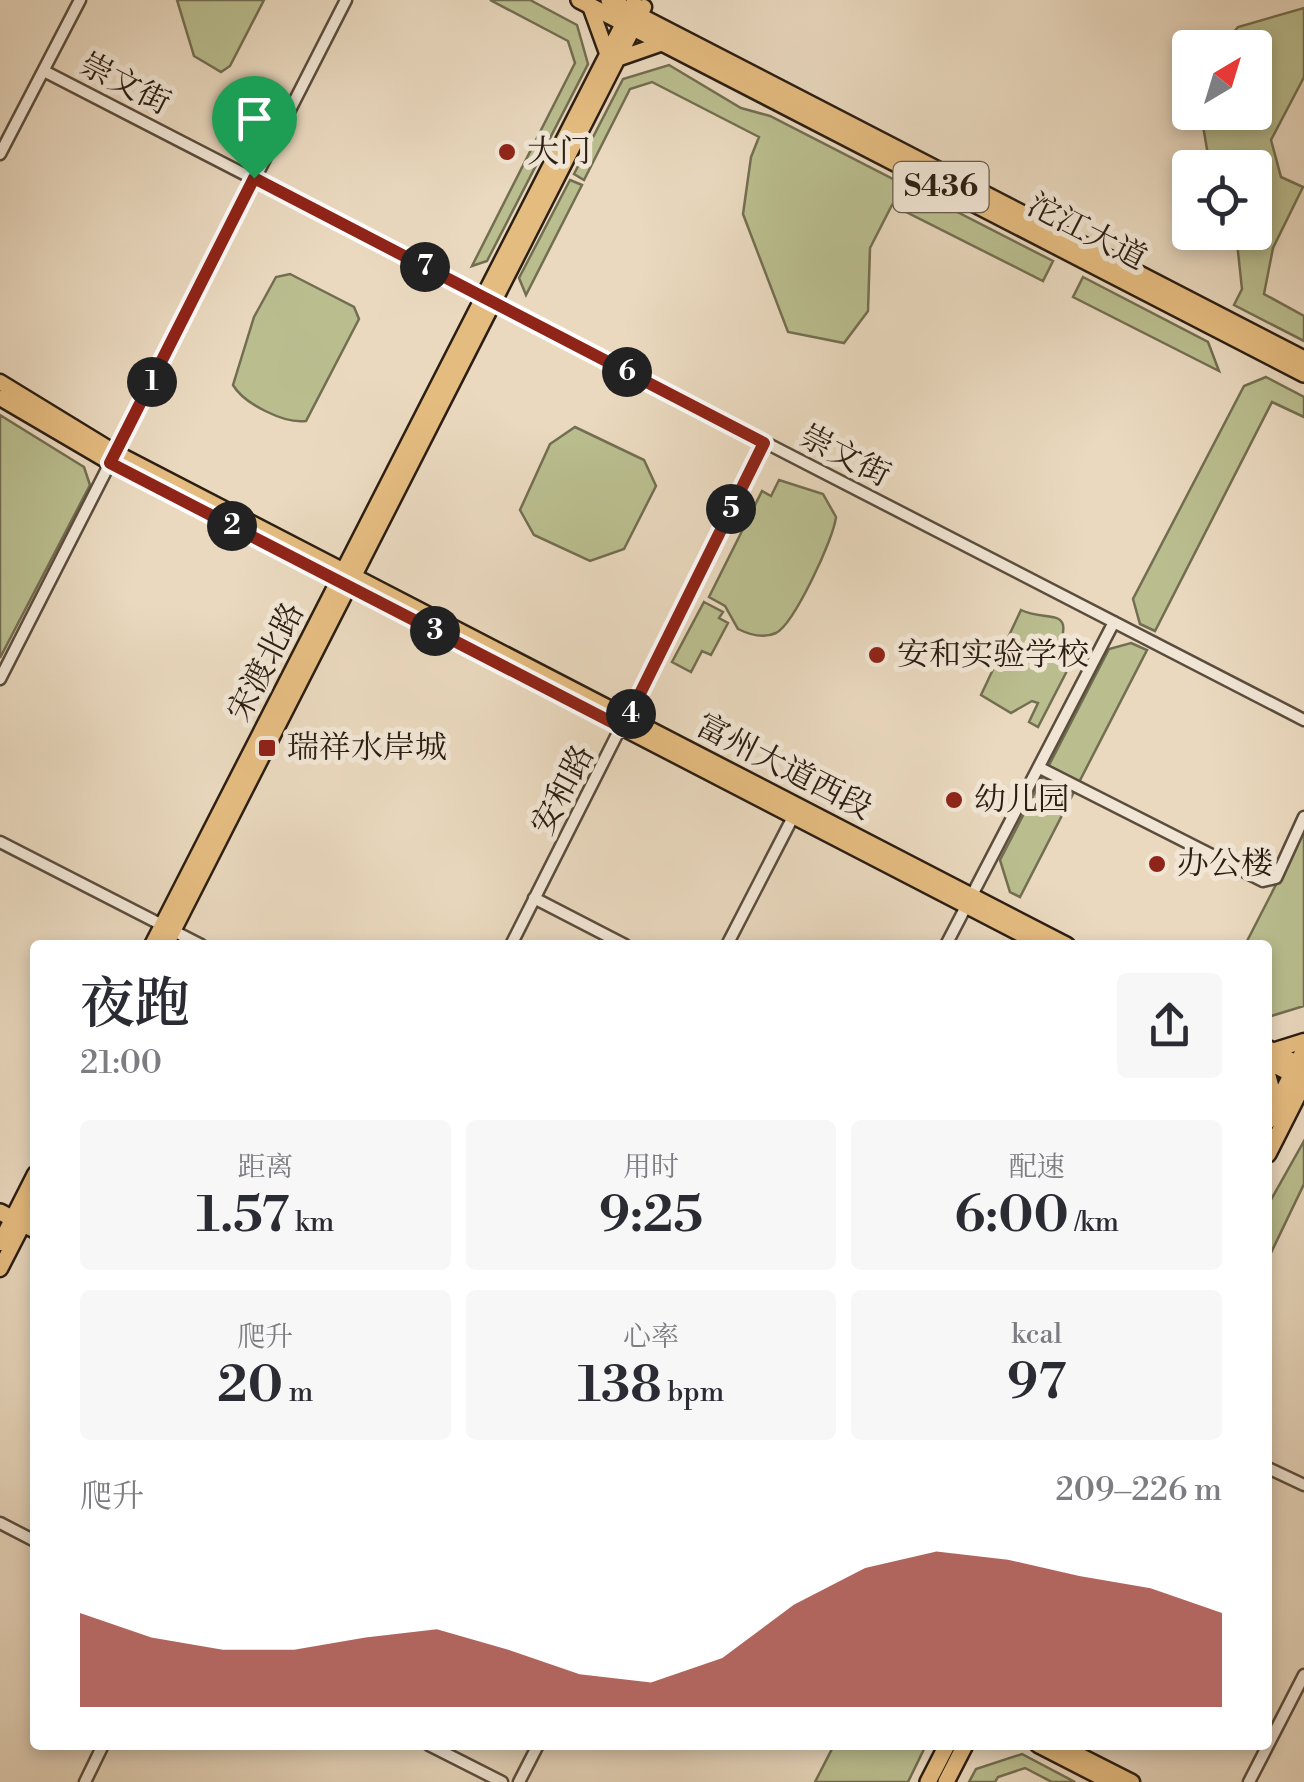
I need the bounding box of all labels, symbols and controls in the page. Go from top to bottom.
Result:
north arrow [1172,30,1272,130]
map controls [1172,30,1272,250]
street label: 崇文街 [73,44,177,124]
pin [212,76,297,179]
icon: arrive [227,91,282,146]
place label: 大门 [527,132,591,172]
marker: 大门 [496,141,518,163]
button: locate [1172,150,1272,250]
road number: S436 [894,162,988,212]
street label: 沱江大道 [1021,185,1153,279]
pin: 7 [400,242,450,292]
text: 7 [417,249,433,284]
pin: 6 [602,347,652,397]
text: 6 [618,354,636,389]
pin: 1 [127,357,177,407]
text: 1 [145,364,159,399]
street label: 崇文街 [793,416,897,496]
pin: 5 [706,484,756,534]
text: 5 [722,491,740,526]
pin: 2 [207,501,257,551]
text: 2 [223,508,241,543]
street label: 宋渡北路 [219,596,313,728]
pin: 3 [410,606,460,656]
text: 3 [427,613,443,648]
place label: 安和实验学校 [897,635,1089,675]
marker: 安和实验学校 [866,644,888,666]
pin: 4 [606,689,656,739]
text: 4 [622,696,640,731]
street label: 富州大道西段 [689,706,879,828]
place label: 瑞祥水岸城 [287,728,447,768]
marker: 瑞祥水岸城 [256,737,278,759]
street label: 安和路 [523,738,603,842]
place label: 幼儿园 [974,780,1070,820]
marker: 幼儿园 [943,789,965,811]
place label: 办公楼 [1177,844,1273,884]
marker: 办公楼 [1146,853,1168,875]
text: 夜跑 [80,971,190,1040]
button: share [1117,973,1222,1078]
text: 21:00 [80,1043,162,1083]
text: 距离 [237,1150,293,1185]
text: 用时 [623,1150,679,1185]
text: 配速 [1009,1150,1065,1185]
text: 1.57 [196,1185,289,1247]
text: 9:25 [599,1185,703,1247]
text: 6:00 [954,1185,1069,1247]
text: km [289,1205,334,1240]
text: /km [1069,1205,1119,1240]
text: kcal [1011,1317,1062,1352]
text: 爬升 [237,1320,293,1355]
text: 心率 [623,1320,679,1355]
text: 97 [1007,1352,1066,1414]
text: 20 [217,1355,283,1417]
text: 138 [578,1355,662,1417]
text: m [283,1375,313,1410]
text: bpm [662,1375,724,1410]
text: 209–226 m [1055,1470,1222,1510]
text: 爬升 [80,1477,144,1517]

